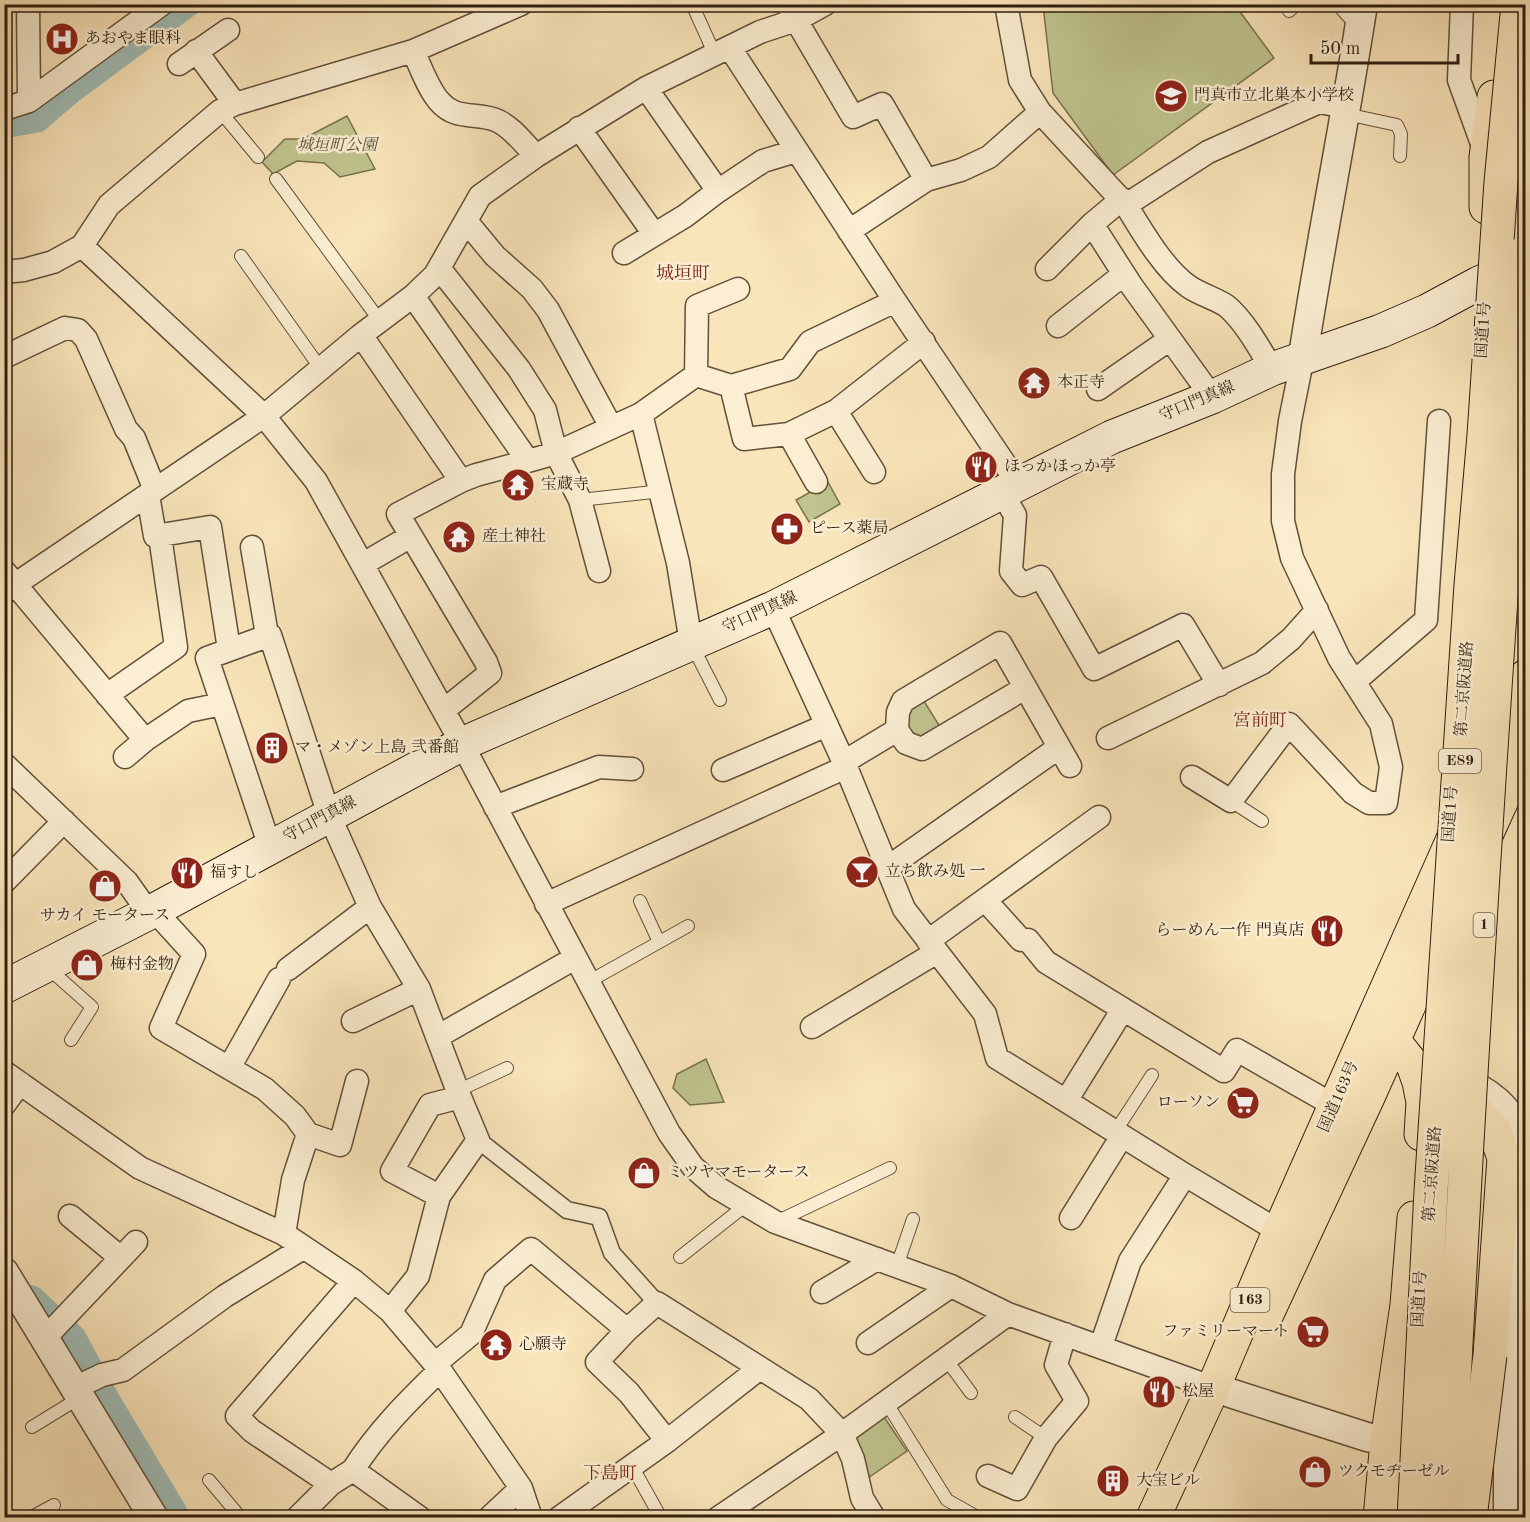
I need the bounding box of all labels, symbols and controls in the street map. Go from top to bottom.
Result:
hospital icon: あおやま眼科 [44,21,80,57]
scale bar [1311,27,1458,65]
place label: あおやま眼科 [85,29,181,47]
text: 50 m [1320,40,1360,58]
school or university icon: 門真市立北巣本小学校 [1153,78,1189,114]
place label: 門真市立北巣本小学校 [1194,86,1354,104]
park label: 城垣町公園 [297,136,380,154]
district label: 城垣町 [656,264,710,283]
street label: 国道1号 [1472,301,1494,359]
temple icon: 本正寺 [1016,365,1052,401]
place label: 本正寺 [1057,373,1105,391]
street label: 守口門真線 [1156,377,1237,425]
restaurant icon: ほっかほっか亭 [963,449,999,485]
place label: ほっかほっか亭 [1004,457,1116,475]
temple icon: 宝蔵寺 [500,467,536,503]
place label: 宝蔵寺 [541,475,589,493]
pharmacy icon: ピース薬局 [769,511,805,547]
temple icon: 産土神社 [441,519,477,555]
place label: ピース薬局 [810,519,889,537]
place label: 産土神社 [482,527,546,545]
street label: 守口門真線 [719,588,800,637]
street label: 第二京阪道路 [1452,640,1476,737]
district label: 宮前町 [1233,710,1287,730]
building icon: マ・メゾン上島 弐番館 [254,730,290,766]
place label: マ・メゾン上島 弐番館 [295,738,459,756]
road number: E89 [1439,749,1481,773]
street label: 国道1号 [1439,785,1461,843]
street label: 守口門真線 [280,792,359,846]
bar icon: 立ち飲み処 一 [844,854,880,890]
restaurant icon: 福すし [169,855,205,891]
place label: 立ち飲み処 一 [885,862,985,880]
place label: 福すし [210,863,258,881]
shop icon: サカイ モータース [87,868,123,904]
place label: サカイ モータース [40,907,170,924]
restaurant icon: らーめん一作 門真店 [1309,913,1345,949]
road number: 1 [1474,913,1494,937]
place label: らーめん一作 門真店 [1156,921,1304,939]
shop icon: 梅村金物 [69,947,105,983]
place label: 梅村金物 [110,955,174,973]
street label: 国道163号 [1314,1058,1362,1135]
supermarket icon: ローソン [1225,1085,1261,1121]
place label: ローソン [1157,1095,1220,1111]
street label: 第二京阪道路 [1420,1125,1444,1222]
shop icon: ミツヤマモータース [626,1155,662,1191]
place label: ミツヤマモータース [667,1164,810,1181]
street label: 国道1号 [1409,1270,1429,1328]
road number: 163 [1230,1288,1270,1312]
supermarket icon: ファミリーマート [1295,1314,1331,1350]
place label: ファミリーマート [1162,1323,1290,1340]
temple icon: 心願寺 [478,1327,514,1363]
place label: 心願寺 [519,1335,567,1353]
restaurant icon: 松屋 [1141,1374,1177,1410]
place label: 松屋 [1182,1382,1214,1400]
shop icon: ツクモヂーゼル [1297,1454,1333,1490]
district label: 下島町 [583,1463,637,1483]
building icon: 大宝ビル [1095,1463,1131,1499]
place label: ツクモヂーゼル [1338,1463,1450,1480]
place label: 大宝ビル [1136,1471,1200,1489]

